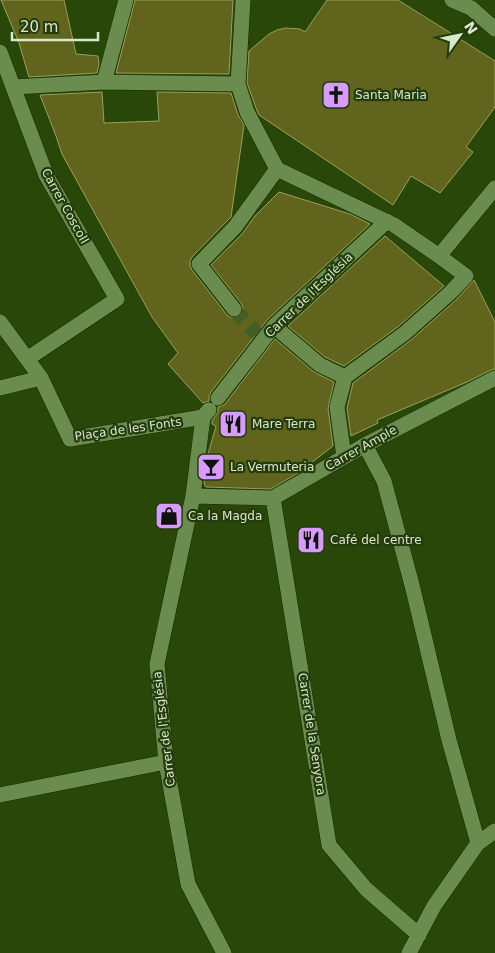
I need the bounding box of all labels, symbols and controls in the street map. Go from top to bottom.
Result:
scale bar [12,10,99,42]
north arrow [435,10,485,60]
text: 20 m [20,18,58,36]
text: N [461,19,481,37]
church icon: Santa Maria [321,80,351,110]
place label: Santa Maria [355,88,427,102]
street label: Carrer Coscoll [39,166,91,246]
street label: Carrer de l'Església [262,250,356,340]
restaurant icon: Mare Terra [218,409,248,439]
street label: Plaça de les Fonts [74,415,182,443]
place label: Mare Terra [252,417,315,431]
street label: Carrer Ample [323,423,399,473]
bar icon: La Vermuteria [196,452,226,482]
place label: La Vermuteria [230,460,314,474]
shop icon: Ca la Magda [154,501,184,531]
place label: Ca la Magda [188,509,262,523]
restaurant icon: Café del centre [296,525,326,555]
place label: Café del centre [330,533,422,547]
street label: Carrer de l'Església [150,671,178,787]
street label: Carrer de la Senyora [295,672,329,796]

